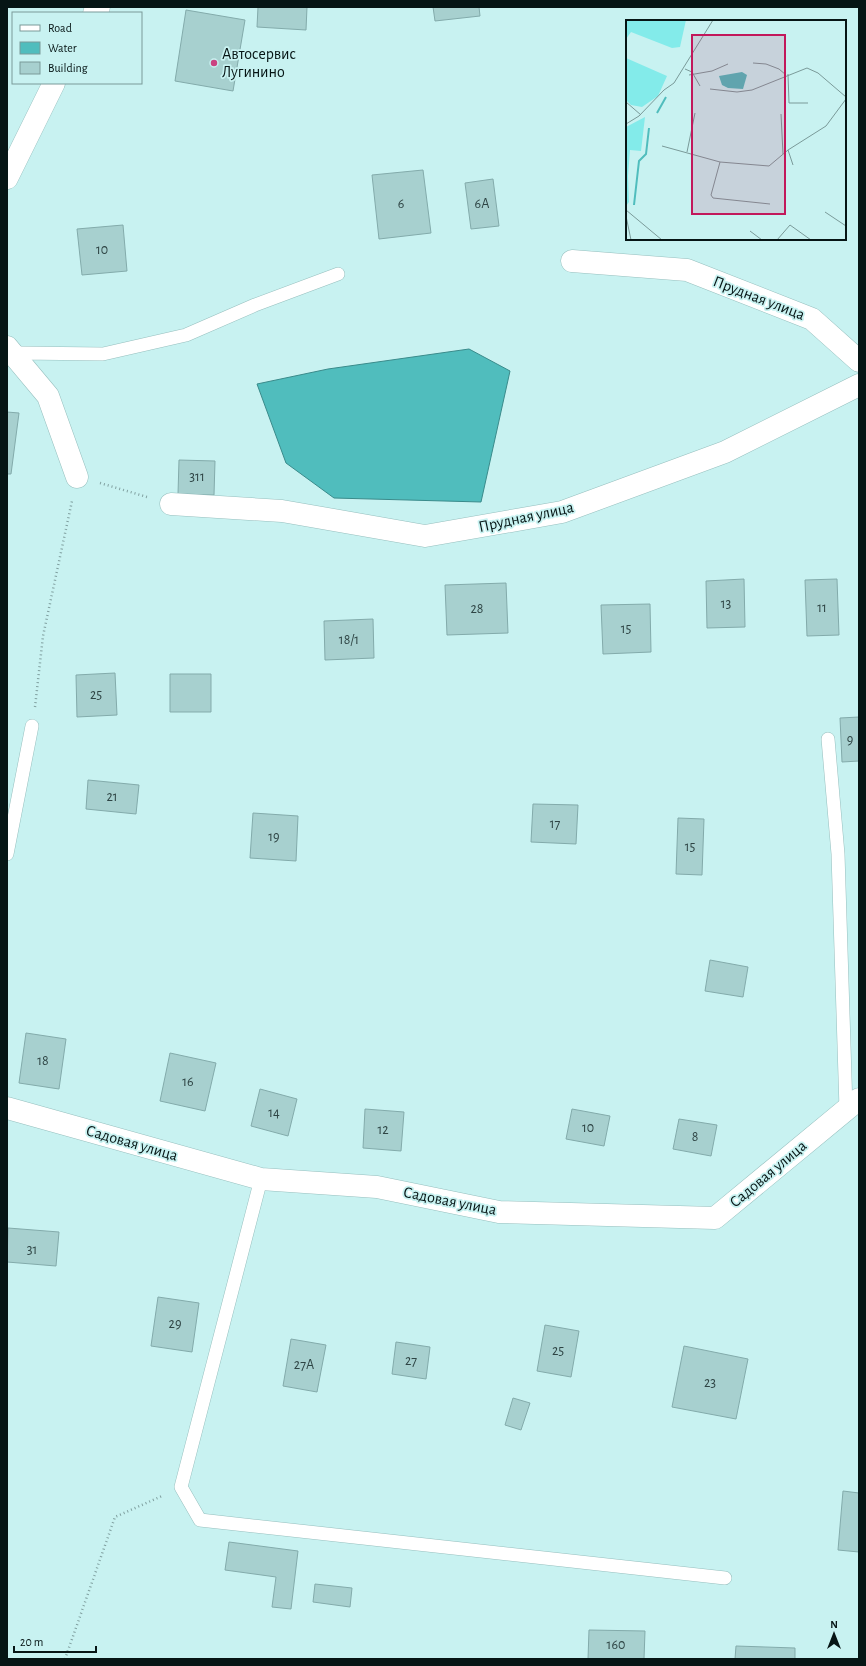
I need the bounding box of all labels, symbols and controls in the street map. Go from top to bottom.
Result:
legend [12,12,142,84]
inset map [626,20,846,240]
text: Road [48,22,72,34]
text: Water [48,42,77,54]
place label: Автосервис Лугинино [222,46,296,81]
marker: Автосервис Лугинино [209,58,219,68]
text: Building [48,62,88,74]
house number: 6 [398,197,404,211]
house number: 6А [475,197,489,211]
house number: 10 [96,243,108,257]
street label: Прудная улица [711,273,807,324]
house number: 311 [189,470,205,484]
street label: Прудная улица [477,499,575,536]
house number: 13 [721,597,732,611]
house number: 11 [817,601,827,615]
house number: 28 [470,602,484,616]
house number: 15 [621,622,631,636]
house number: 18/1 [339,633,359,647]
house number: 25 [90,688,102,702]
house number: 9 [847,733,853,747]
house number: 21 [106,790,118,804]
house number: 17 [550,817,560,831]
house number: 19 [268,830,280,844]
house number: 15 [685,840,695,854]
house number: 18 [37,1054,49,1068]
house number: 16 [182,1075,194,1089]
house number: 14 [268,1106,280,1120]
house number: 10 [582,1121,594,1135]
street label: Садовая улица [84,1122,180,1165]
house number: 12 [377,1123,389,1137]
house number: 8 [692,1130,698,1144]
street label: Садовая улица [727,1137,810,1211]
street label: Садовая улица [402,1184,498,1219]
house number: 31 [27,1243,37,1257]
house number: 29 [169,1317,181,1331]
house number: 25 [552,1344,564,1358]
house number: 27 [405,1354,417,1368]
house number: 27А [294,1358,314,1372]
house number: 23 [704,1376,716,1390]
north arrow [814,1614,854,1654]
text: N [830,1619,838,1630]
scale bar [14,1628,96,1654]
text: 20 m [20,1636,43,1648]
house number: 160 [607,1638,625,1652]

